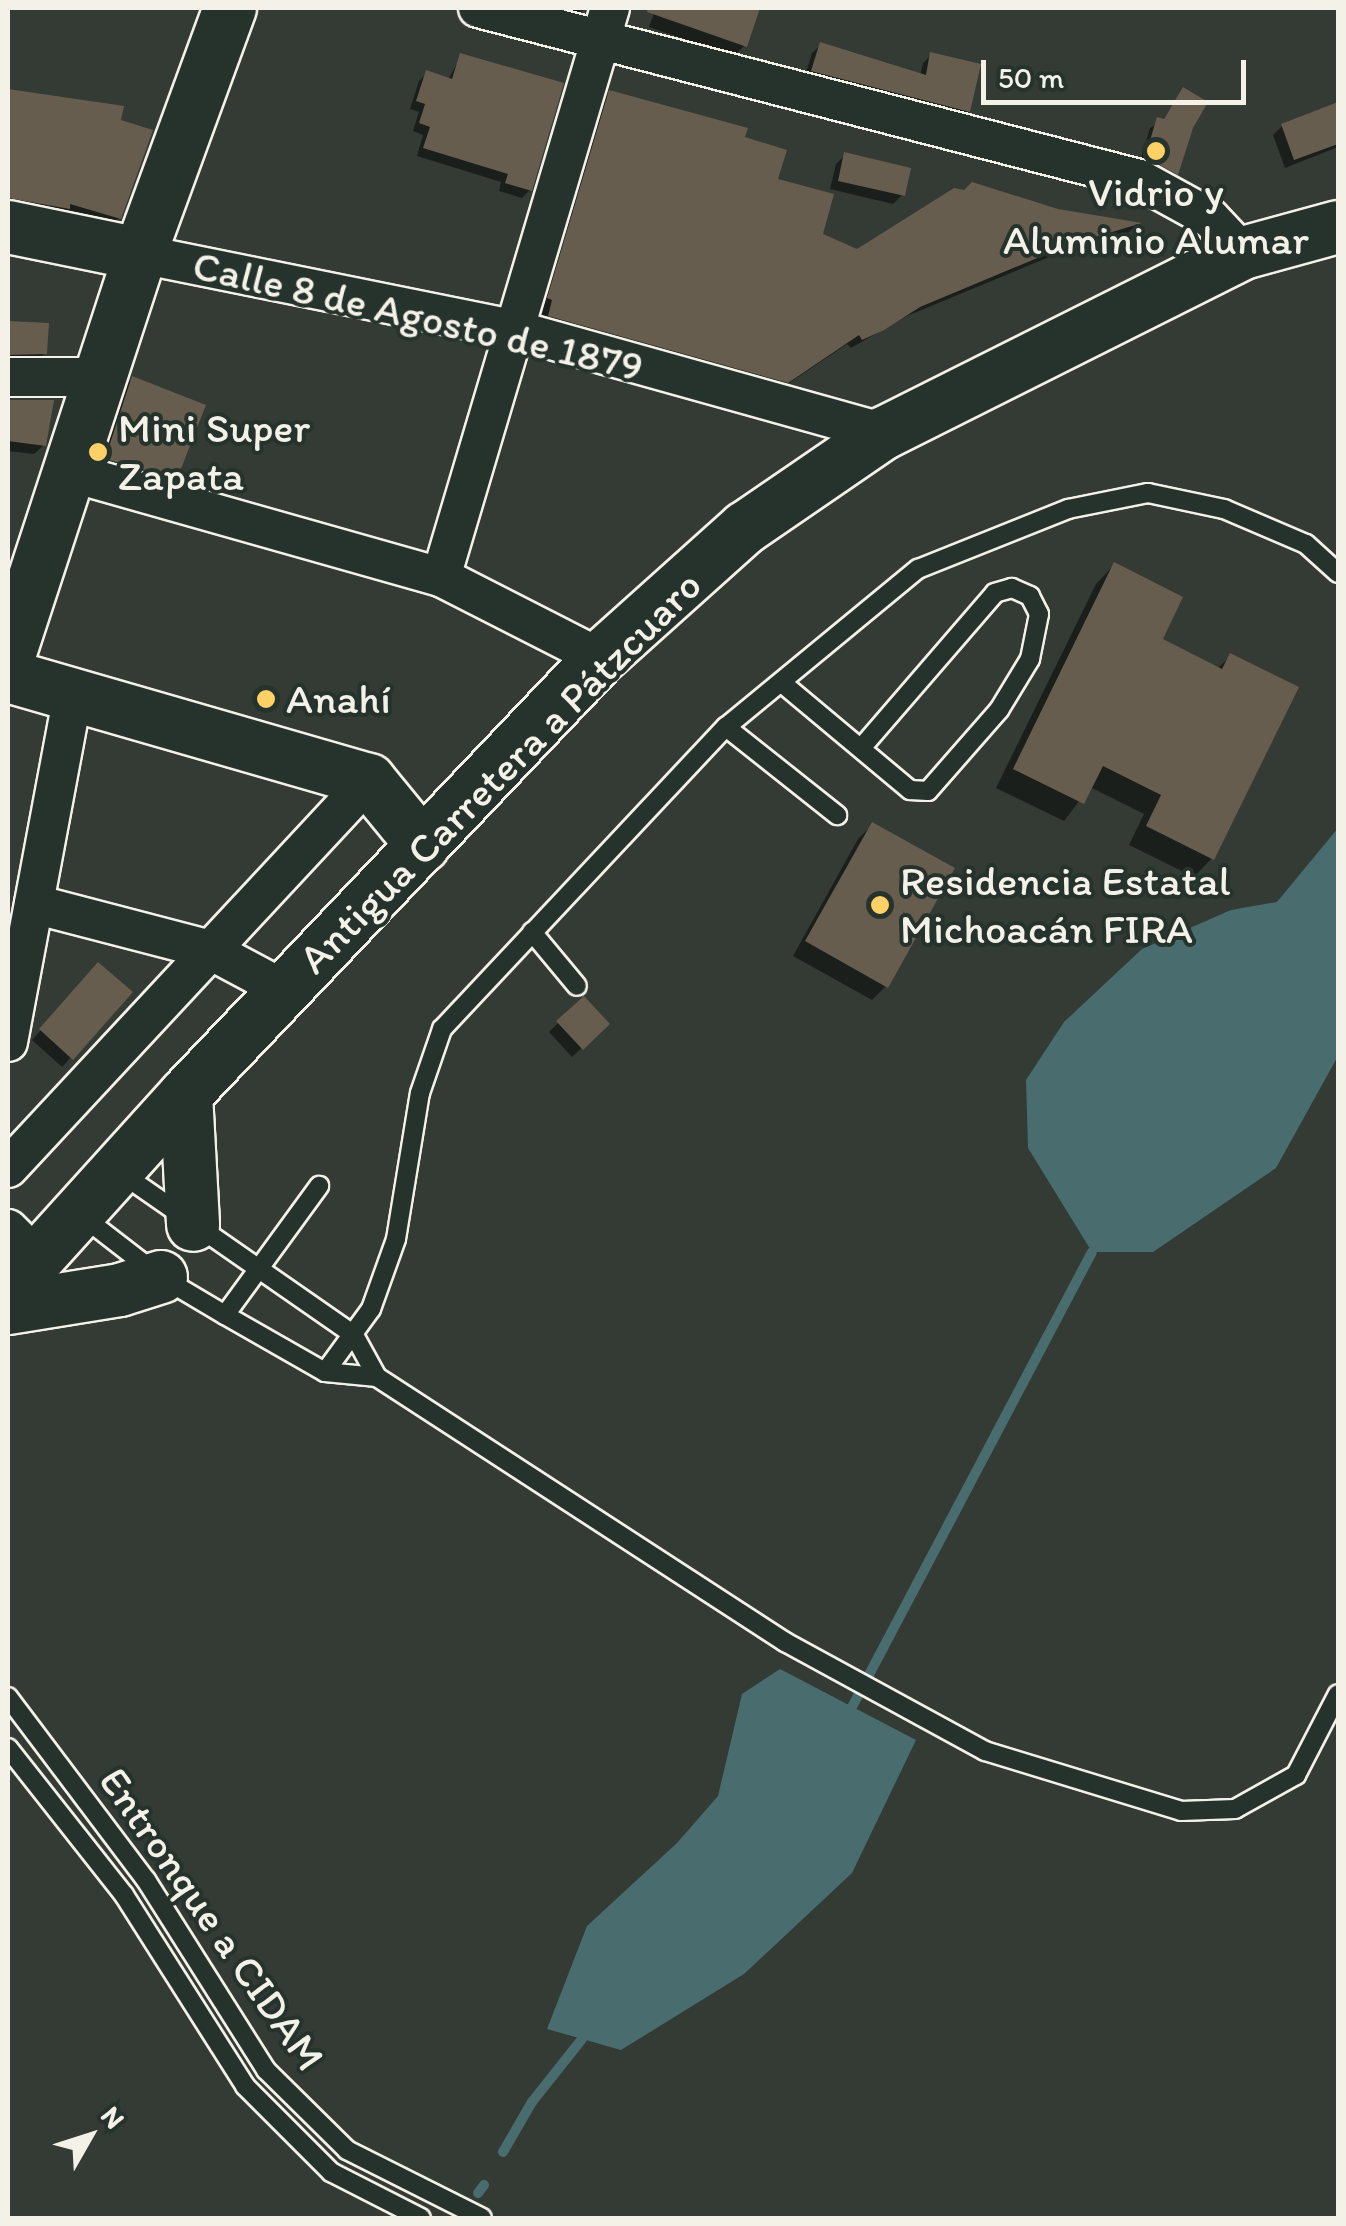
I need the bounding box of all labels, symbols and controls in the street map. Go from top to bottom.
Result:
scale bar [986,40,1251,102]
text: 50 m [998,59,1064,96]
marker: Vidrio y Aluminio Alumar [1145,140,1167,162]
place label: Vidrio y Aluminio Alumar [1003,167,1309,266]
street label: Calle 8 de Agosto de 1879 [188,240,648,392]
place label: Mini Super Zapata [118,403,311,502]
marker: Mini Super Zapata [87,441,109,463]
street label: Antigua Carretera a Pátzcuaro [288,560,712,984]
place label: Anahí [286,674,391,724]
marker: Anahí [255,688,277,710]
place label: Residencia Estatal Michoacán FIRA [900,856,1229,954]
marker: Residencia Estatal Michoacán FIRA [869,894,891,916]
street label: Entronque a CIDAM [89,1758,335,2080]
north arrow [40,2086,140,2186]
text: N [94,2099,132,2135]

